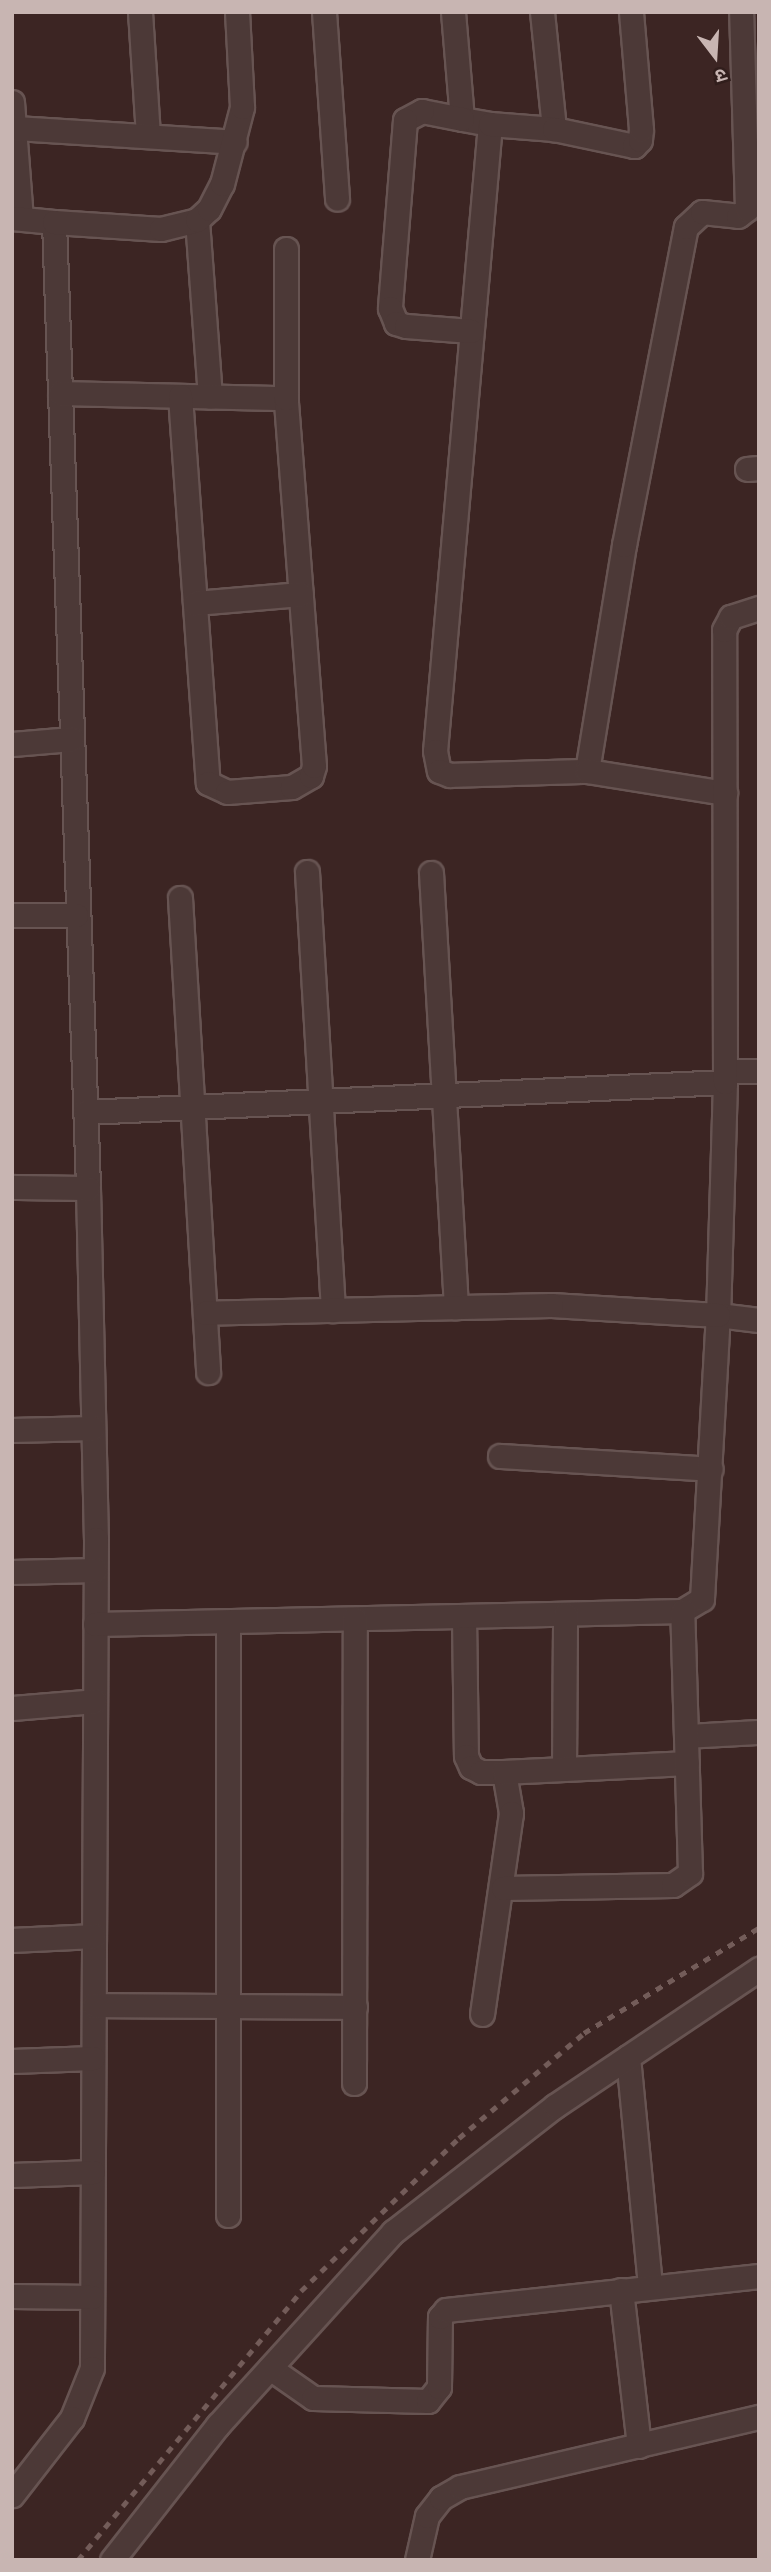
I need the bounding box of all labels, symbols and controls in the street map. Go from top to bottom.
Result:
north arrow [680,21,750,91]
text: उ [712,63,730,89]

